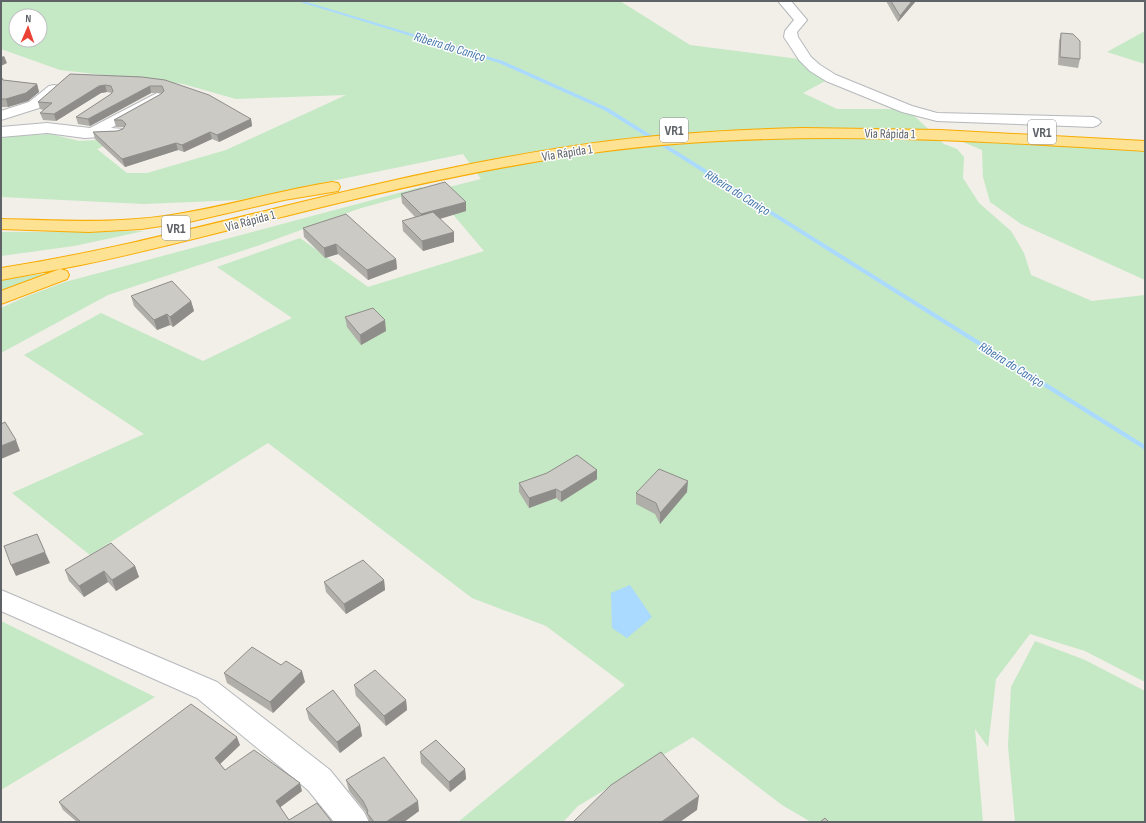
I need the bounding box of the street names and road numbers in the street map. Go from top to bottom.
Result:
road number: VR1 [660,118,688,142]
road number: VR1 [1028,120,1056,144]
street label: Via Rápida 1 [864,126,916,142]
street label: Via Rápida 1 [541,141,594,165]
street label: Via Rápida 1 [224,207,277,235]
road number: VR1 [162,216,190,240]

